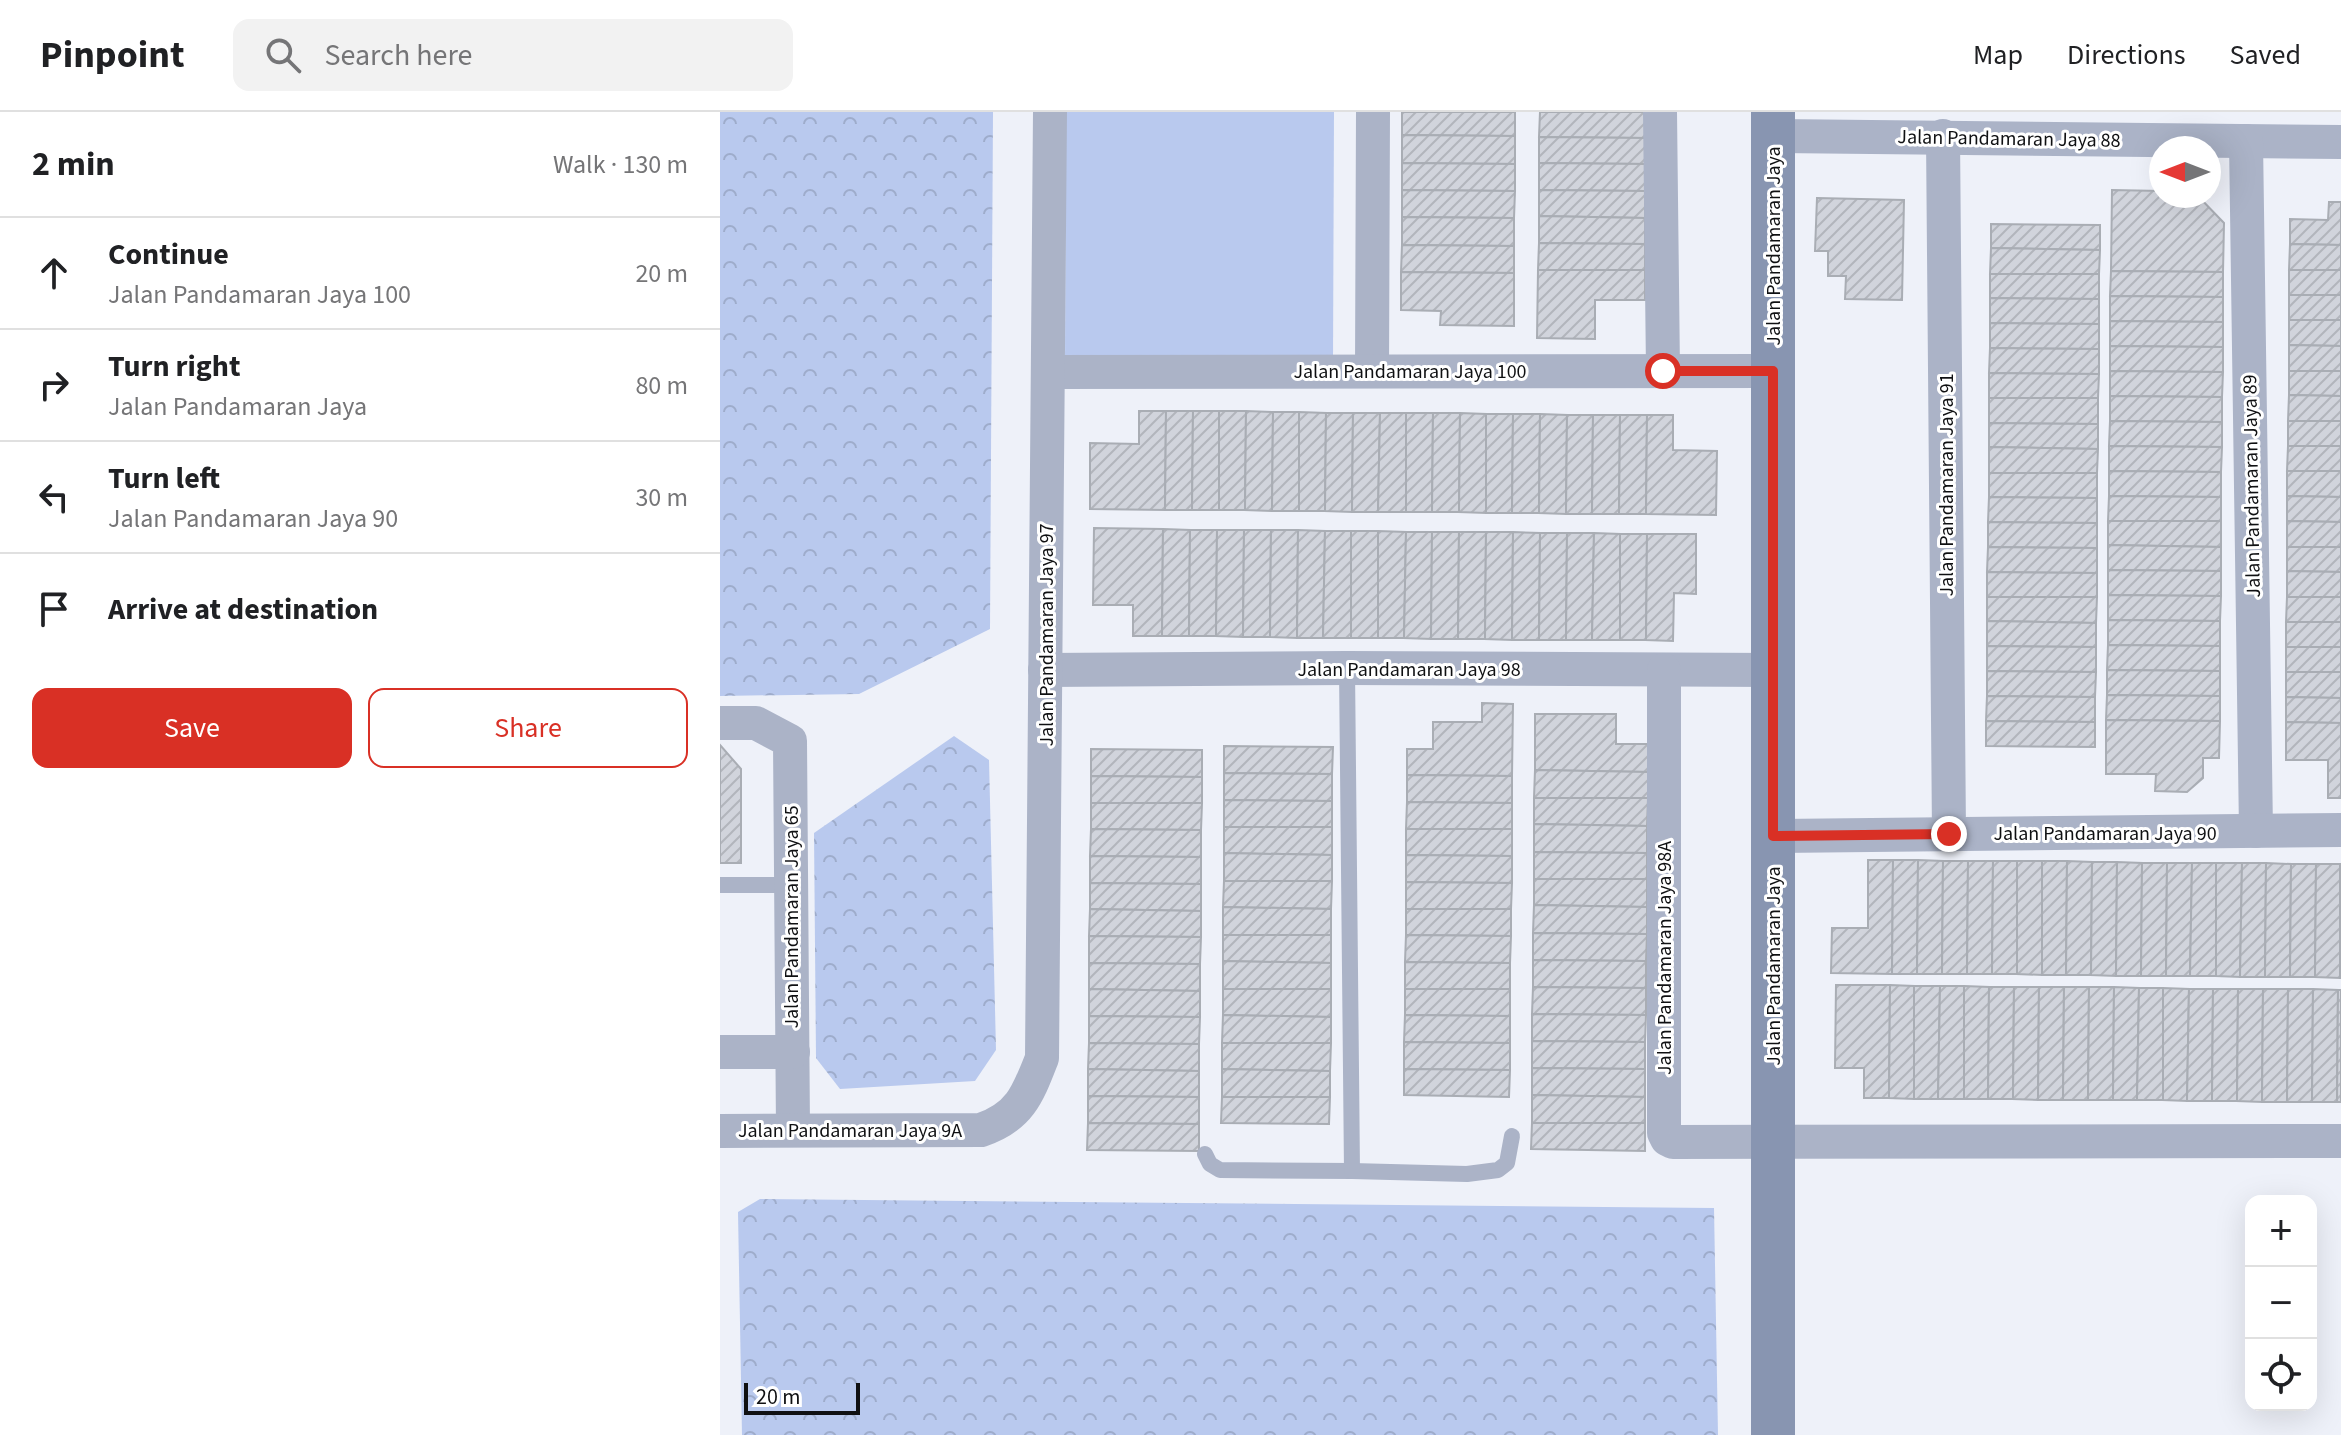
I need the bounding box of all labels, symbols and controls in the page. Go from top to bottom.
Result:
search box [233,19,793,91]
text: Pinpoint [40,28,185,82]
icon: search [261,33,305,77]
text: Search here [325,34,472,77]
text: Map [1973,35,2023,75]
text: Directions [2067,35,2186,75]
text: Saved [2230,35,2301,75]
street label: Jalan Pandamaran Jaya 88 [1897,123,2121,155]
north arrow [2149,136,2221,208]
text: 2 min [32,140,115,189]
text: Walk · 130 m [553,146,688,183]
street label: Jalan Pandamaran Jaya [1760,146,1788,346]
text: Continue [108,233,229,276]
icon: ahead [32,251,76,295]
text: 20 m [635,255,688,292]
text: Jalan Pandamaran Jaya 100 [108,276,411,313]
text: Turn right [108,345,240,388]
route start [1645,353,1681,389]
street label: Jalan Pandamaran Jaya 100 [1293,358,1527,386]
icon: right [32,363,76,407]
text: 80 m [635,367,688,404]
street label: Jalan Pandamaran Jaya 91 [1933,373,1961,597]
street label: Jalan Pandamaran Jaya 89 [2236,374,2268,598]
text: Jalan Pandamaran Jaya [108,388,367,425]
text: Turn left [108,457,220,500]
icon: left [32,475,76,519]
text: 30 m [635,479,688,516]
text: Jalan Pandamaran Jaya 90 [108,500,398,537]
street label: Jalan Pandamaran Jaya 97 [1033,523,1061,747]
icon: arrive [32,587,76,631]
text: Arrive at destination [108,588,378,631]
street label: Jalan Pandamaran Jaya 98 [1297,656,1521,684]
button: Save [32,688,352,768]
button: Share [368,688,688,768]
street label: Jalan Pandamaran Jaya 65 [778,805,806,1029]
route end [1931,816,1967,852]
street label: Jalan Pandamaran Jaya 90 [1993,820,2217,848]
street label: Jalan Pandamaran Jaya 98A [1651,841,1679,1075]
street label: Jalan Pandamaran Jaya [1760,866,1788,1066]
street label: Jalan Pandamaran Jaya 9A [738,1117,962,1145]
map controls [2245,1195,2317,1411]
button: + [2245,1195,2317,1267]
button: − [2245,1267,2317,1339]
button: locate [2245,1339,2317,1411]
scale bar [744,1379,860,1415]
text: 20 m [756,1381,801,1413]

